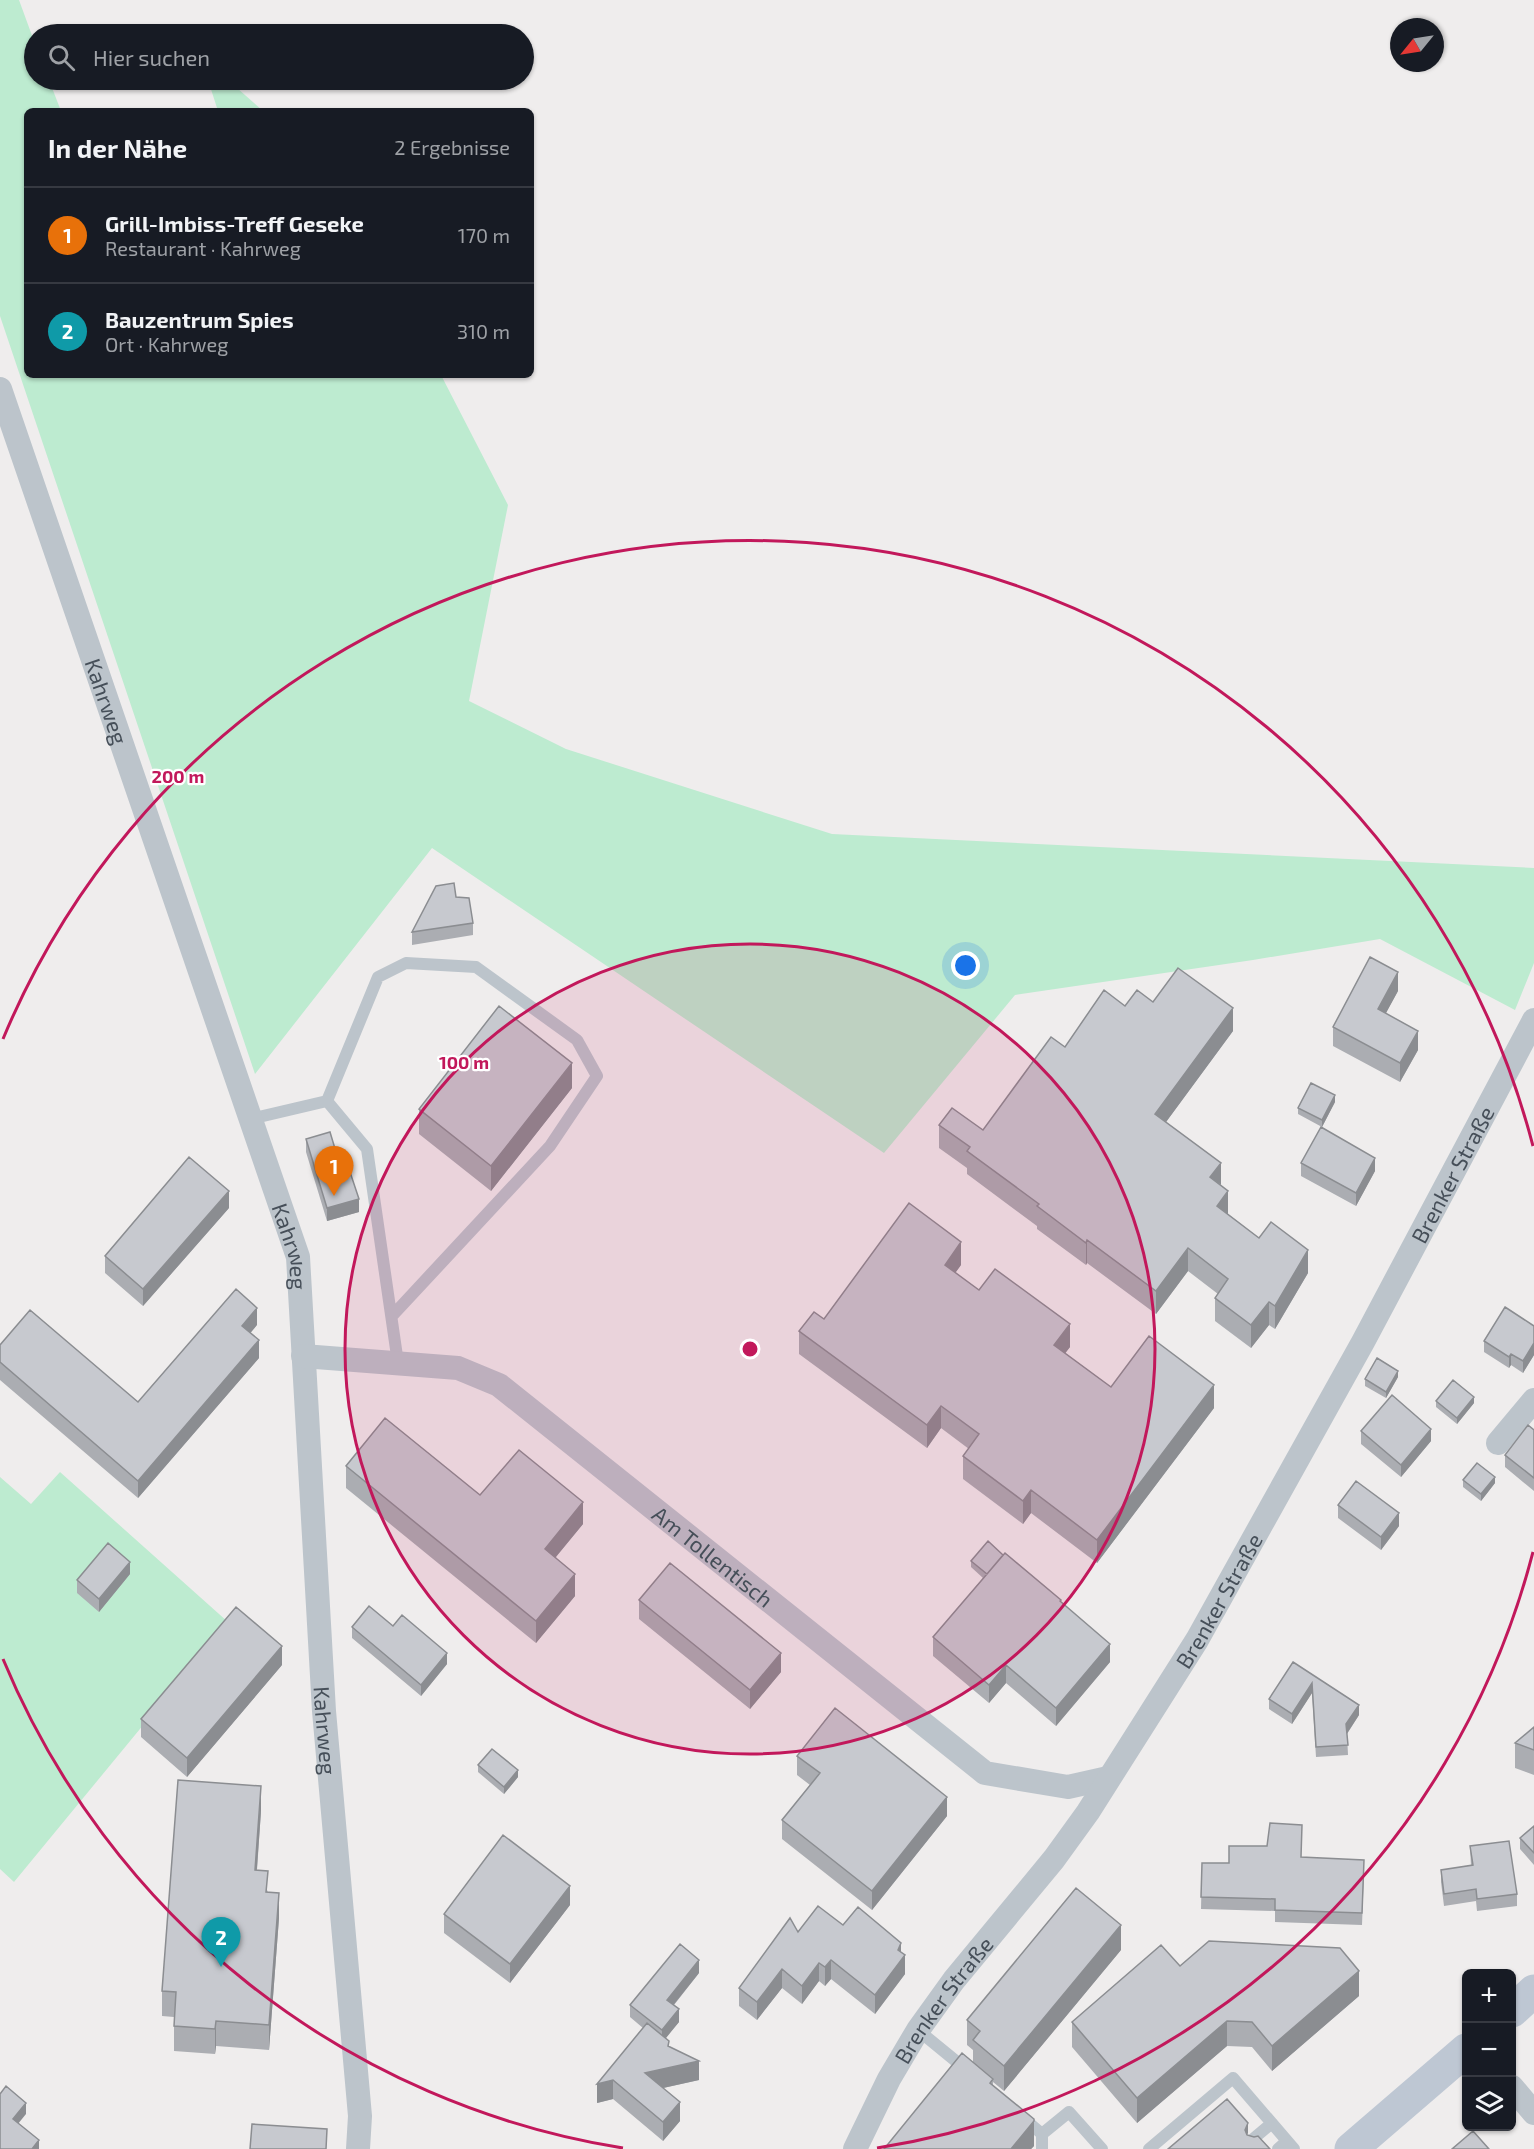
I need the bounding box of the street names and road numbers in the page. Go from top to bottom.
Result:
street label: Kahrweg [80,655,134,747]
street label: Brenker Straße [1405,1102,1499,1247]
street label: Kahrweg [267,1200,313,1290]
street label: Am Tollentisch [648,1500,779,1612]
street label: Brenker Straße [1170,1528,1267,1673]
street label: Kahrweg [310,1685,343,1776]
street label: Brenker Straße [888,1931,998,2068]

